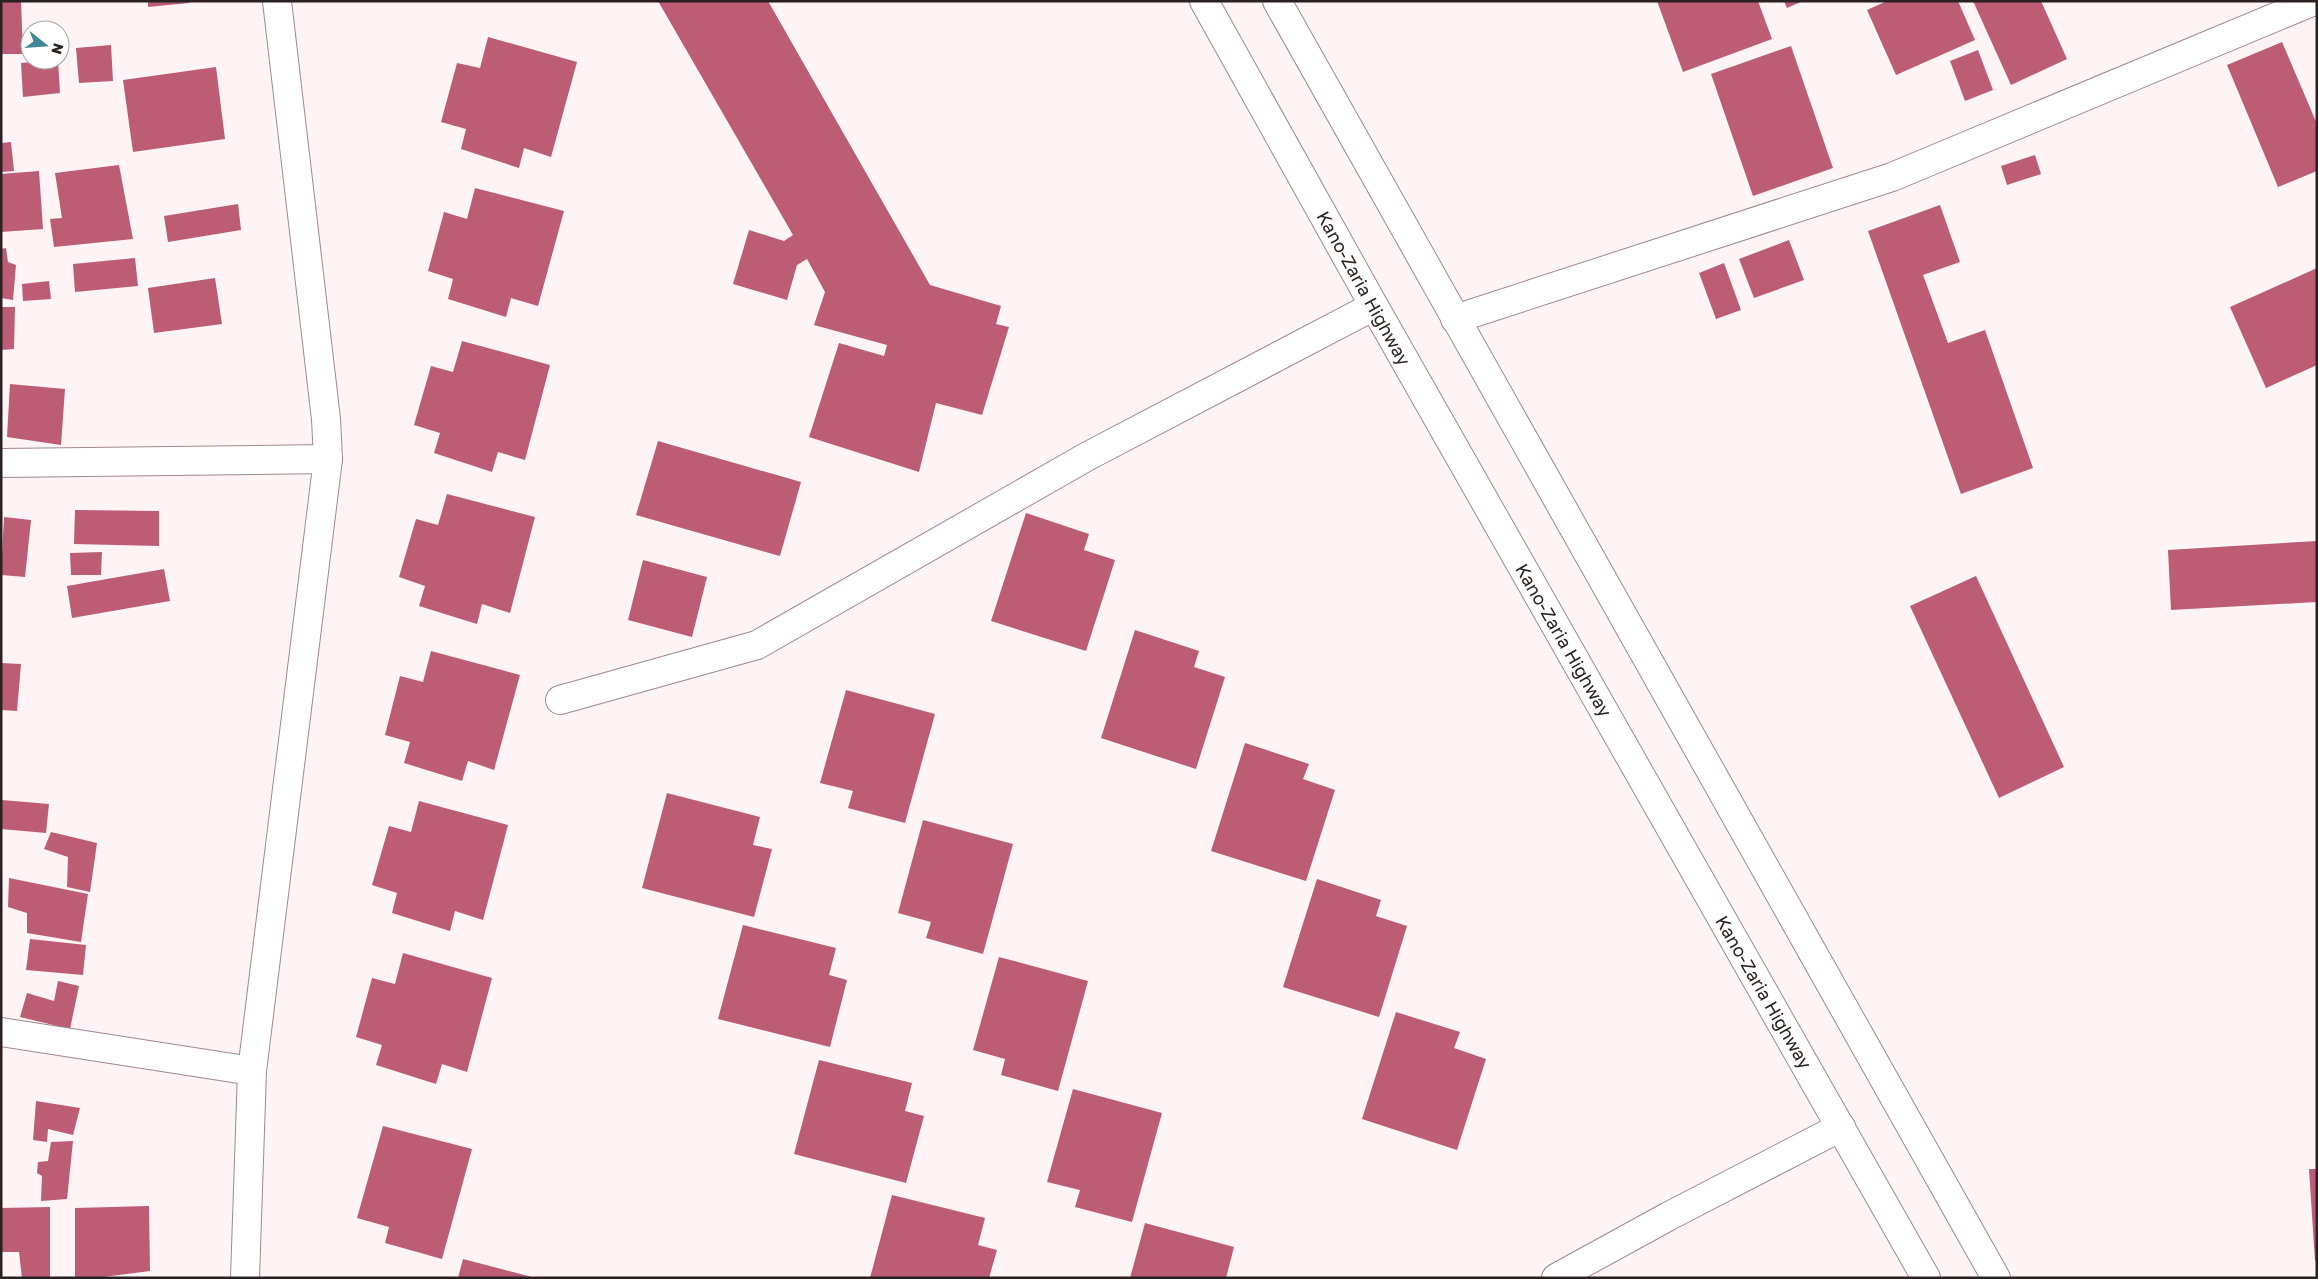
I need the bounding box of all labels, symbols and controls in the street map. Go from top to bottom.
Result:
north arrow [20,20,70,70]
text: N [48,41,68,57]
street label: Kano-Zaria Highway [1312,207,1416,369]
street label: Kano-Zaria Highway [1511,560,1617,720]
street label: Kano-Zaria Highway [1711,912,1817,1072]

